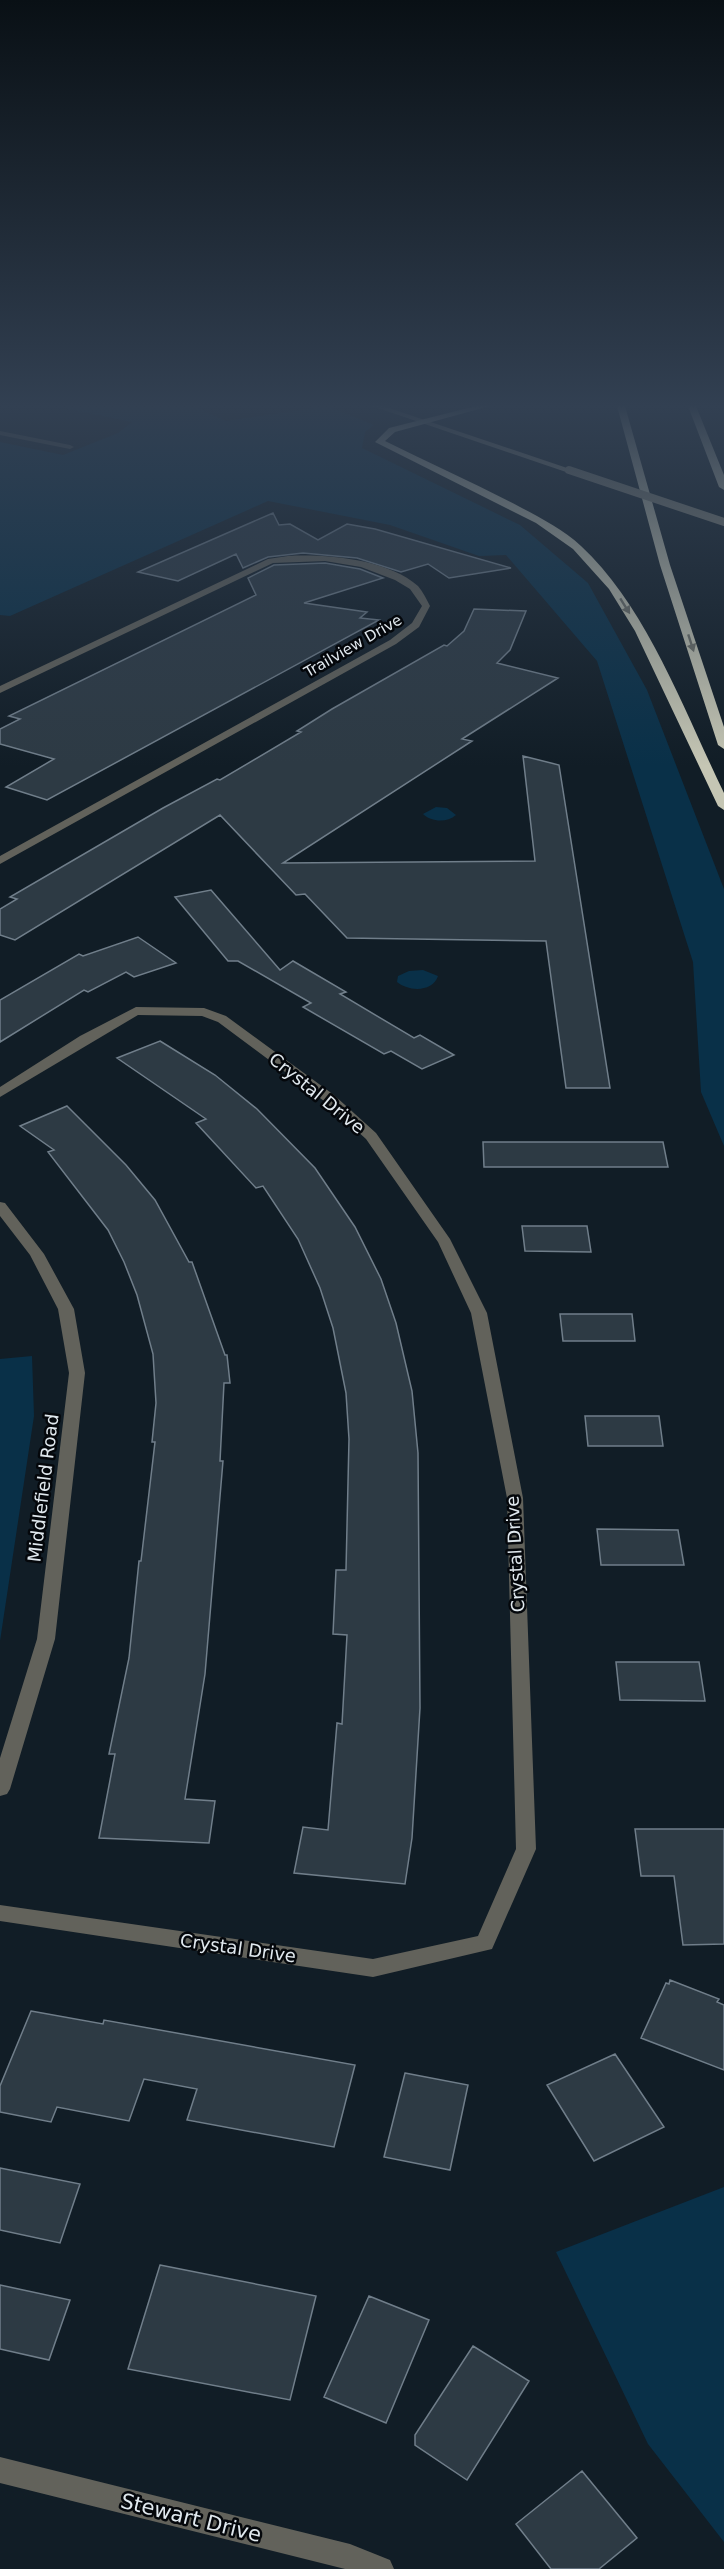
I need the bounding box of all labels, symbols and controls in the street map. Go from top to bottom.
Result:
one-way arrow [619,598,631,614]
street label: Trailview Drive [300,611,405,682]
one-way arrow [687,634,696,652]
street label: Crystal Drive [265,1048,369,1138]
street label: Middlefield Road [23,1413,63,1563]
street label: Crystal Drive [501,1495,529,1613]
street label: Crystal Drive [179,1929,297,1967]
street label: Stewart Drive [118,2489,264,2547]

